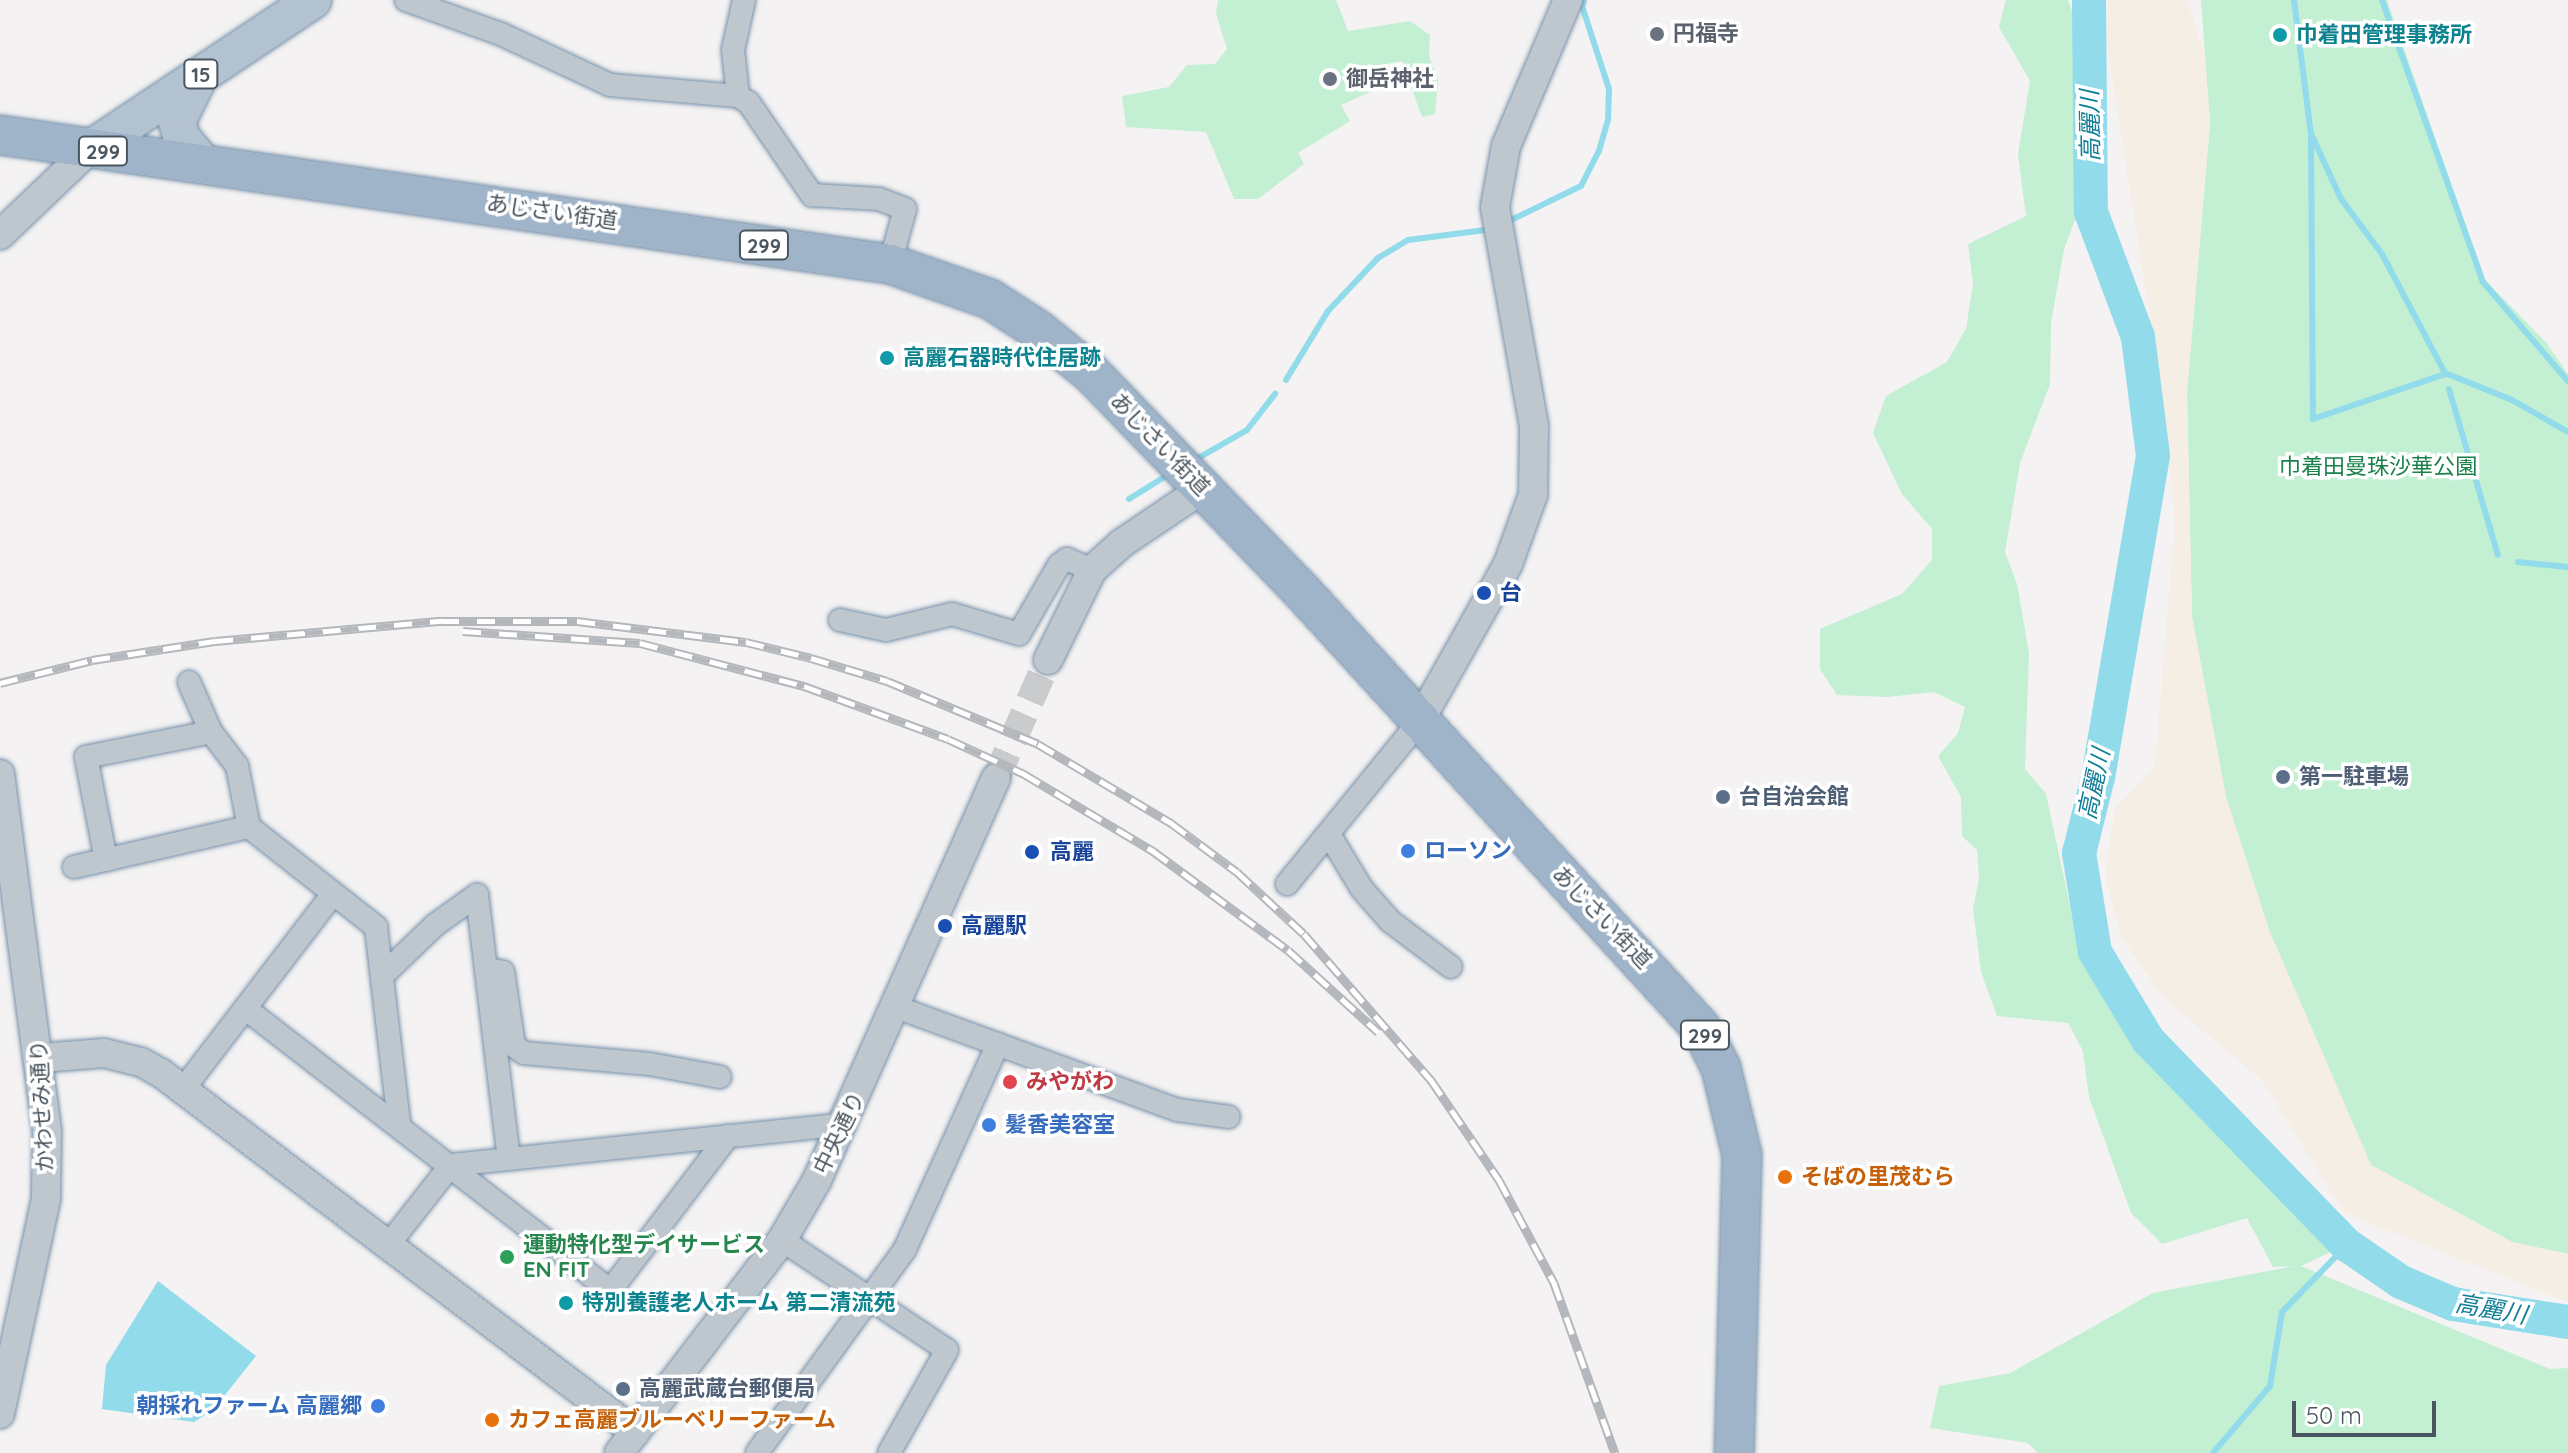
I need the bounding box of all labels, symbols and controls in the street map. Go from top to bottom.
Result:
place label: 円福寺 [1673,21,1739,47]
place label: 巾着田管理事務所 [2296,22,2472,48]
marker: 円福寺 [1648,25,1666,43]
marker: 巾着田管理事務所 [2271,26,2289,44]
road number: 15 [183,58,219,90]
place label: 御岳神社 [1346,66,1434,92]
marker: 御岳神社 [1321,70,1339,88]
water label: 高麗川 [2075,90,2105,162]
road number: 299 [77,135,129,167]
street label: あじさい街道 [485,190,619,234]
road number: 299 [738,229,790,261]
place label: 高麗石器時代住居跡 [903,345,1101,371]
marker: 高麗石器時代住居跡 [878,349,896,367]
street label: あじさい街道 [1105,387,1215,501]
park label: 巾着田曼珠沙華公園 [2279,454,2477,480]
place label: 台 [1500,580,1522,606]
marker: 台 [1475,584,1493,602]
water label: 高麗川 [2072,746,2116,822]
place label: 第一駐車場 [2299,764,2409,790]
marker: 第一駐車場 [2274,768,2292,786]
place label: 台自治会館 [1739,784,1849,810]
marker: 台自治会館 [1714,788,1732,806]
place label: ローソン [1424,838,1512,864]
place label: 高麗 [1050,839,1094,865]
marker: 高麗 [1021,841,1043,863]
marker: ローソン [1399,842,1417,860]
street label: あじさい街道 [1547,860,1657,974]
place label: 高麗駅 [961,913,1027,939]
marker: 高麗駅 [936,917,954,935]
road number: 299 [1679,1019,1731,1051]
street label: かわせみ通り [25,1039,59,1173]
place label: みやがわ [1026,1069,1114,1095]
marker: みやがわ [1001,1073,1019,1091]
street label: 中央通り [808,1088,870,1178]
place label: 髪香美容室 [1005,1112,1115,1138]
marker: 髪香美容室 [980,1116,998,1134]
place label: そばの里茂むら [1801,1164,1955,1190]
marker: そばの里茂むら [1776,1168,1794,1186]
place label: 運動特化型デイサービス EN FIT [523,1231,765,1282]
marker: 運動特化型デイサービス EN FIT [498,1248,516,1266]
water label: 高麗川 [2453,1289,2529,1329]
place label: 特別養護老人ホーム 第二清流苑 [582,1290,896,1316]
marker: 特別養護老人ホーム 第二清流苑 [557,1294,575,1312]
place label: 高麗武蔵台郵便局 [639,1376,815,1402]
marker: 高麗武蔵台郵便局 [614,1380,632,1398]
scale bar [2296,1385,2440,1435]
place label: 朝採れファーム 高麗郷 [136,1393,362,1419]
marker: 朝採れファーム 高麗郷 [369,1397,387,1415]
text: 50 m [2306,1400,2362,1430]
place label: カフェ高麗ブルーベリーファーム [508,1407,838,1433]
marker: カフェ高麗ブルーベリーファーム [483,1411,501,1429]

